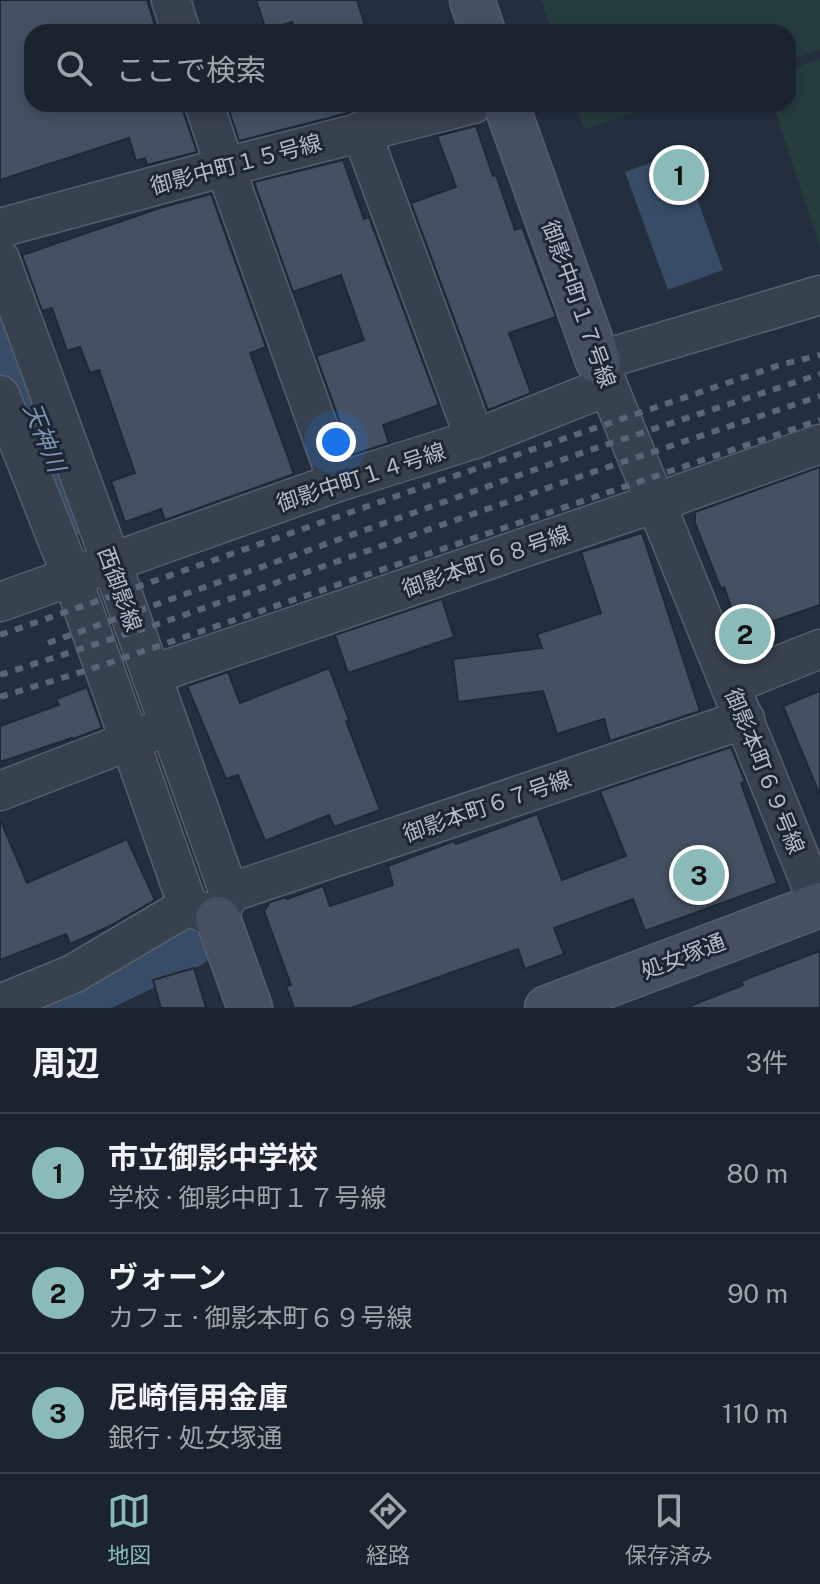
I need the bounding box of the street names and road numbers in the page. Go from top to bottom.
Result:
street label: 御影中町１５号線 [148,129,324,199]
street label: 御影中町１７号線 [537,217,621,391]
street label: 御影中町１４号線 [273,437,449,517]
street label: 御影本町６８号線 [399,520,573,602]
street label: 西御影線 [93,543,147,635]
street label: 御影本町６９号線 [720,685,810,857]
street label: 御影本町６７号線 [400,765,574,847]
street label: 処女塚通 [637,928,729,984]

